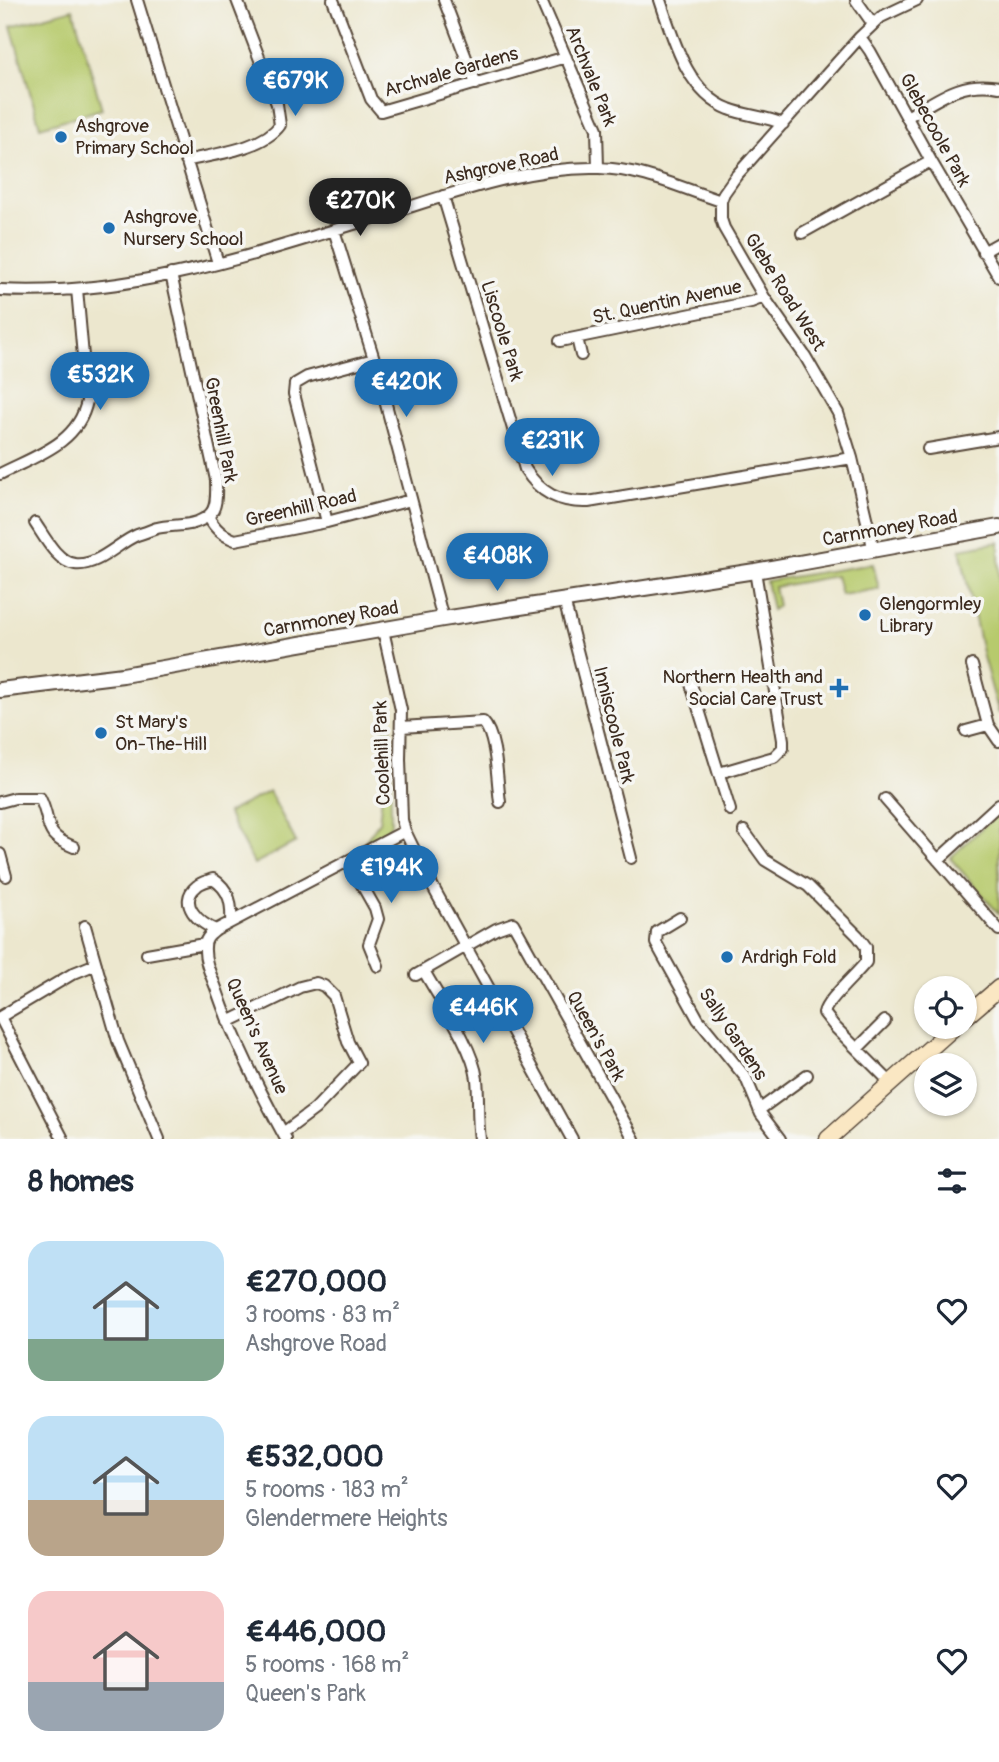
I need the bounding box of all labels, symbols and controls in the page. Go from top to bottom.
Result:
street label: Archvale Park [560,22,622,130]
street label: Archvale Gardens [381,41,521,103]
pin: €679K [246,58,344,118]
text: €679K [262,66,328,95]
street label: Glebecoole Park [894,69,976,191]
place label: Ashgrove Primary School [75,114,194,160]
marker: Ashgrove Primary School [53,129,69,145]
street label: Ashgrove Road [441,142,561,190]
pin: €270K [311,178,409,238]
text: €270K [325,186,395,215]
place label: Ashgrove Nursery School [123,205,244,251]
marker: Ashgrove Nursery School [101,220,117,236]
street label: Glebe Road West [739,229,831,356]
street label: St. Quentin Avenue [590,274,744,330]
street label: Liscoole Park [475,278,529,384]
pin: €532K [51,352,149,412]
text: €532K [66,360,134,389]
pin: €420K [357,360,455,419]
text: €420K [371,367,441,396]
street label: Greenhill Park [199,375,243,485]
pin: €231K [503,419,601,478]
text: €231K [520,426,584,455]
street label: Greenhill Road [243,484,359,532]
street label: Carnmoney Road [821,504,959,552]
pin: €408K [448,534,546,593]
text: €408K [462,541,532,570]
place label: Glengormley Library [879,592,981,638]
street label: Carnmoney Road [262,595,400,643]
marker: Glengormley Library [857,607,873,623]
street label: Inniscoole Park [588,664,640,786]
place label: Northern Health and Social Care Trust [663,665,823,711]
marker: Northern Health and Social Care Trust [829,678,849,698]
street label: Coolehill Park [368,700,396,806]
place label: St Mary's On-The-Hill [115,710,207,756]
marker: St Mary's On-The-Hill [93,725,109,741]
pin: €194K [342,846,440,905]
text: €194K [359,853,423,882]
place label: Ardrigh Fold [741,945,837,969]
marker: Ardrigh Fold [719,949,735,965]
street label: Queen's Avenue [221,974,294,1099]
map controls [914,976,977,1116]
button: locate [914,976,977,1039]
street label: Sally Gardens [693,983,773,1085]
pin: €446K [434,986,532,1045]
street label: Queen's Park [561,986,631,1086]
text: €446K [448,993,518,1022]
button: layers [914,1053,977,1116]
icon: filters [933,1162,971,1200]
text: 8 homes [28,1163,134,1200]
text: €270,000 [245,1263,387,1300]
icon: home [84,1269,168,1353]
icon: heart [933,1292,971,1330]
text: 3 rooms · 83 m² [245,1300,400,1329]
text: Ashgrove Road [245,1329,387,1358]
text: €532,000 [245,1438,384,1475]
icon: home [84,1444,168,1528]
icon: heart [933,1467,971,1505]
text: 5 rooms · 183 m² [245,1475,409,1504]
text: Glendermere Heights [245,1504,448,1533]
text: €446,000 [245,1613,386,1650]
icon: home [84,1619,168,1703]
icon: heart [933,1642,971,1680]
text: 5 rooms · 168 m² [245,1650,409,1679]
text: Queen's Park [245,1679,366,1708]

